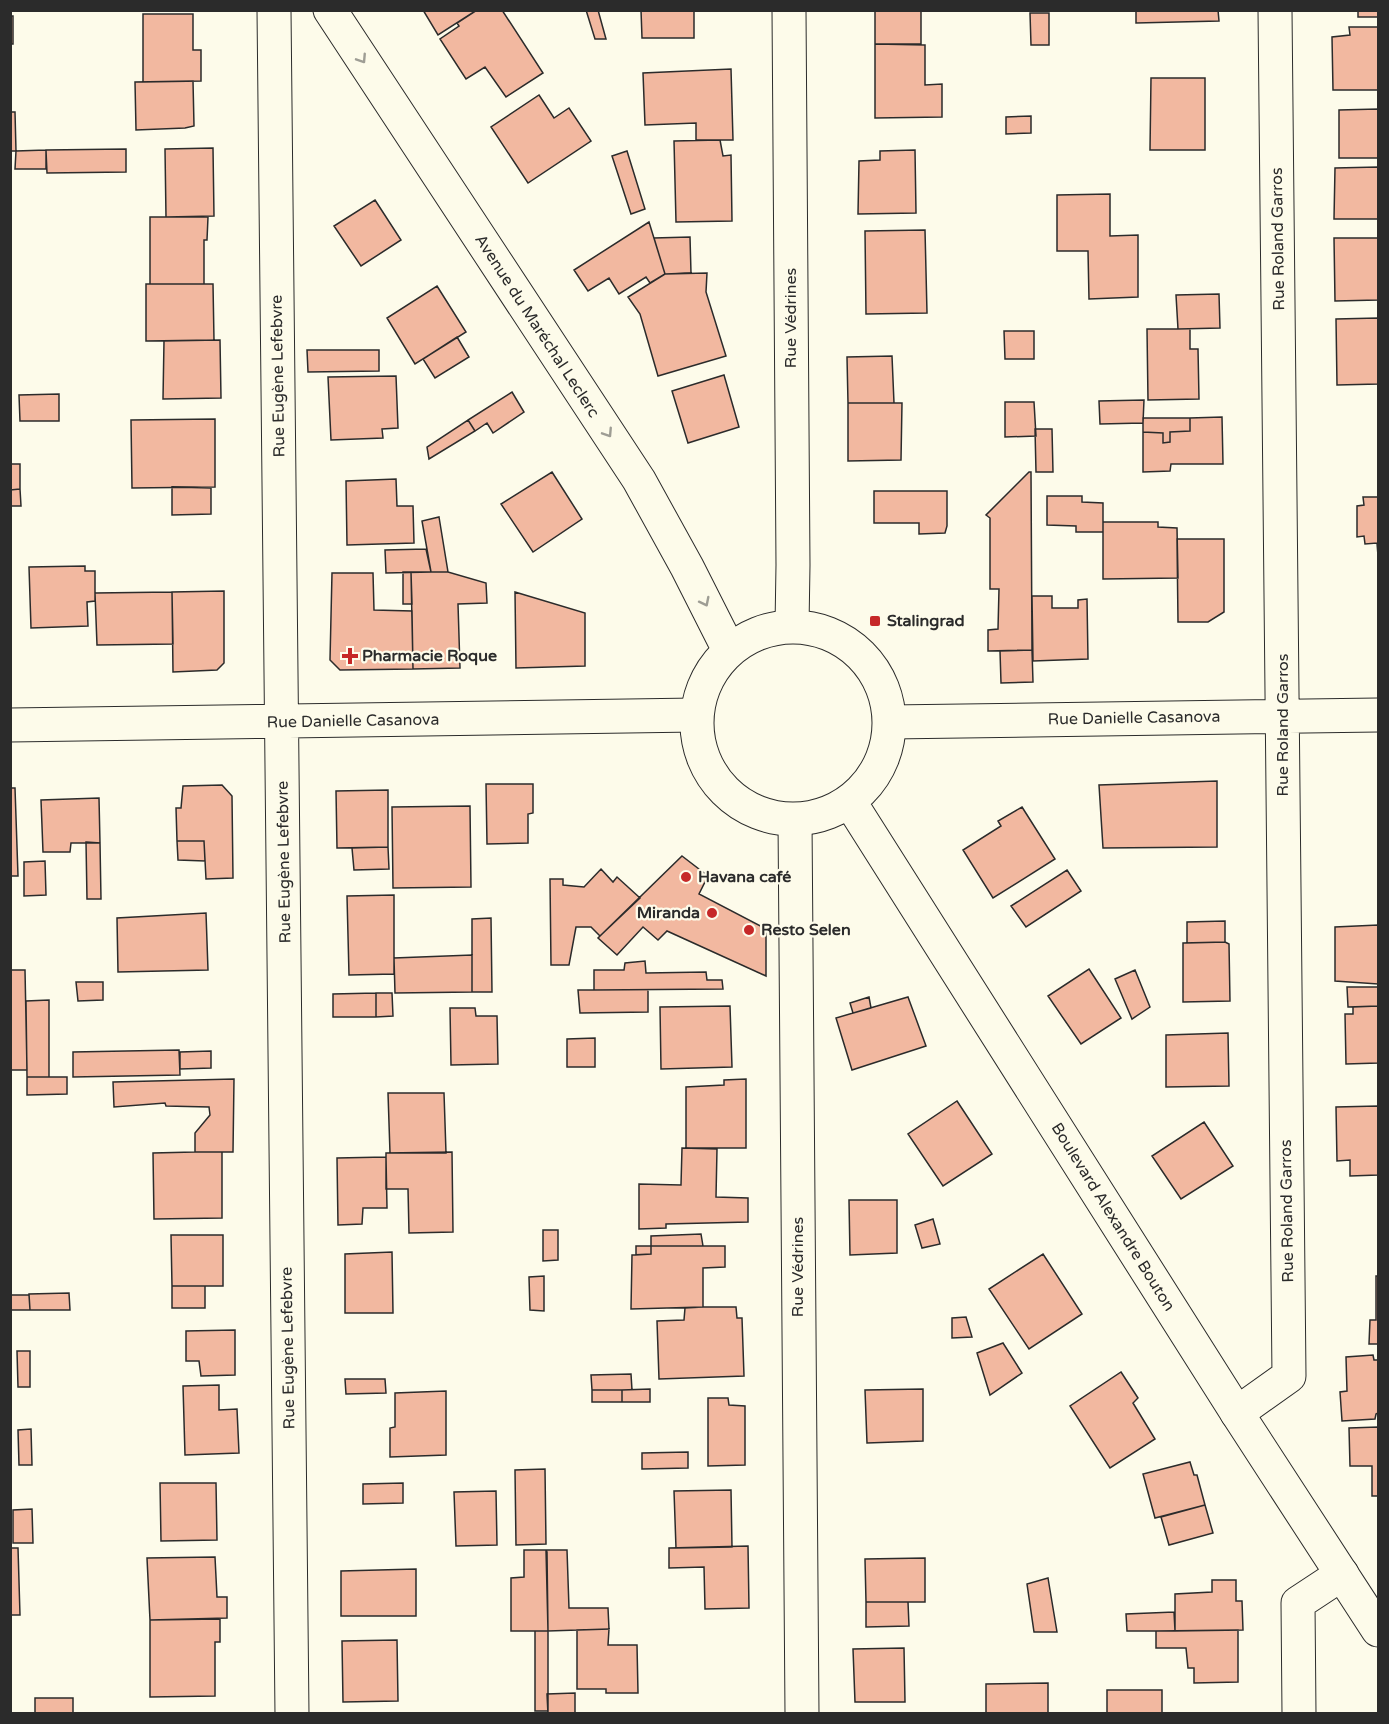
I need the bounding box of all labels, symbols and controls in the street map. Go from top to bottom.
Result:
one-way arrow [355,53,366,64]
street label: Rue Roland Garros [1267,167,1289,311]
street label: Avenue du Maréchal Leclerc [470,231,604,421]
street label: Rue Védrines [781,268,801,368]
street label: Rue Eugène Lefebvre [267,295,289,457]
one-way arrow [600,427,612,437]
one-way arrow [697,595,709,606]
place label: Stalingrad [887,611,965,631]
marker: Stalingrad [868,614,882,628]
place label: Pharmacie Roque [362,646,497,666]
marker: Pharmacie Roque [343,649,357,663]
street label: Rue Roland Garros [1273,654,1293,796]
street label: Rue Danielle Casanova [1047,706,1221,730]
street label: Rue Danielle Casanova [266,709,440,733]
street label: Rue Eugène Lefebvre [273,781,295,943]
place label: Havana café [698,867,791,887]
marker: Havana café [679,870,693,884]
place label: Miranda [637,903,700,923]
marker: Miranda [705,906,719,920]
place label: Resto Selen [761,920,851,940]
marker: Resto Selen [742,923,756,937]
street label: Boulevard Alexandre Bouton [1047,1119,1179,1315]
street label: Rue Roland Garros [1276,1139,1298,1283]
street label: Rue Védrines [788,1217,808,1317]
street label: Rue Eugène Lefebvre [277,1267,299,1429]

